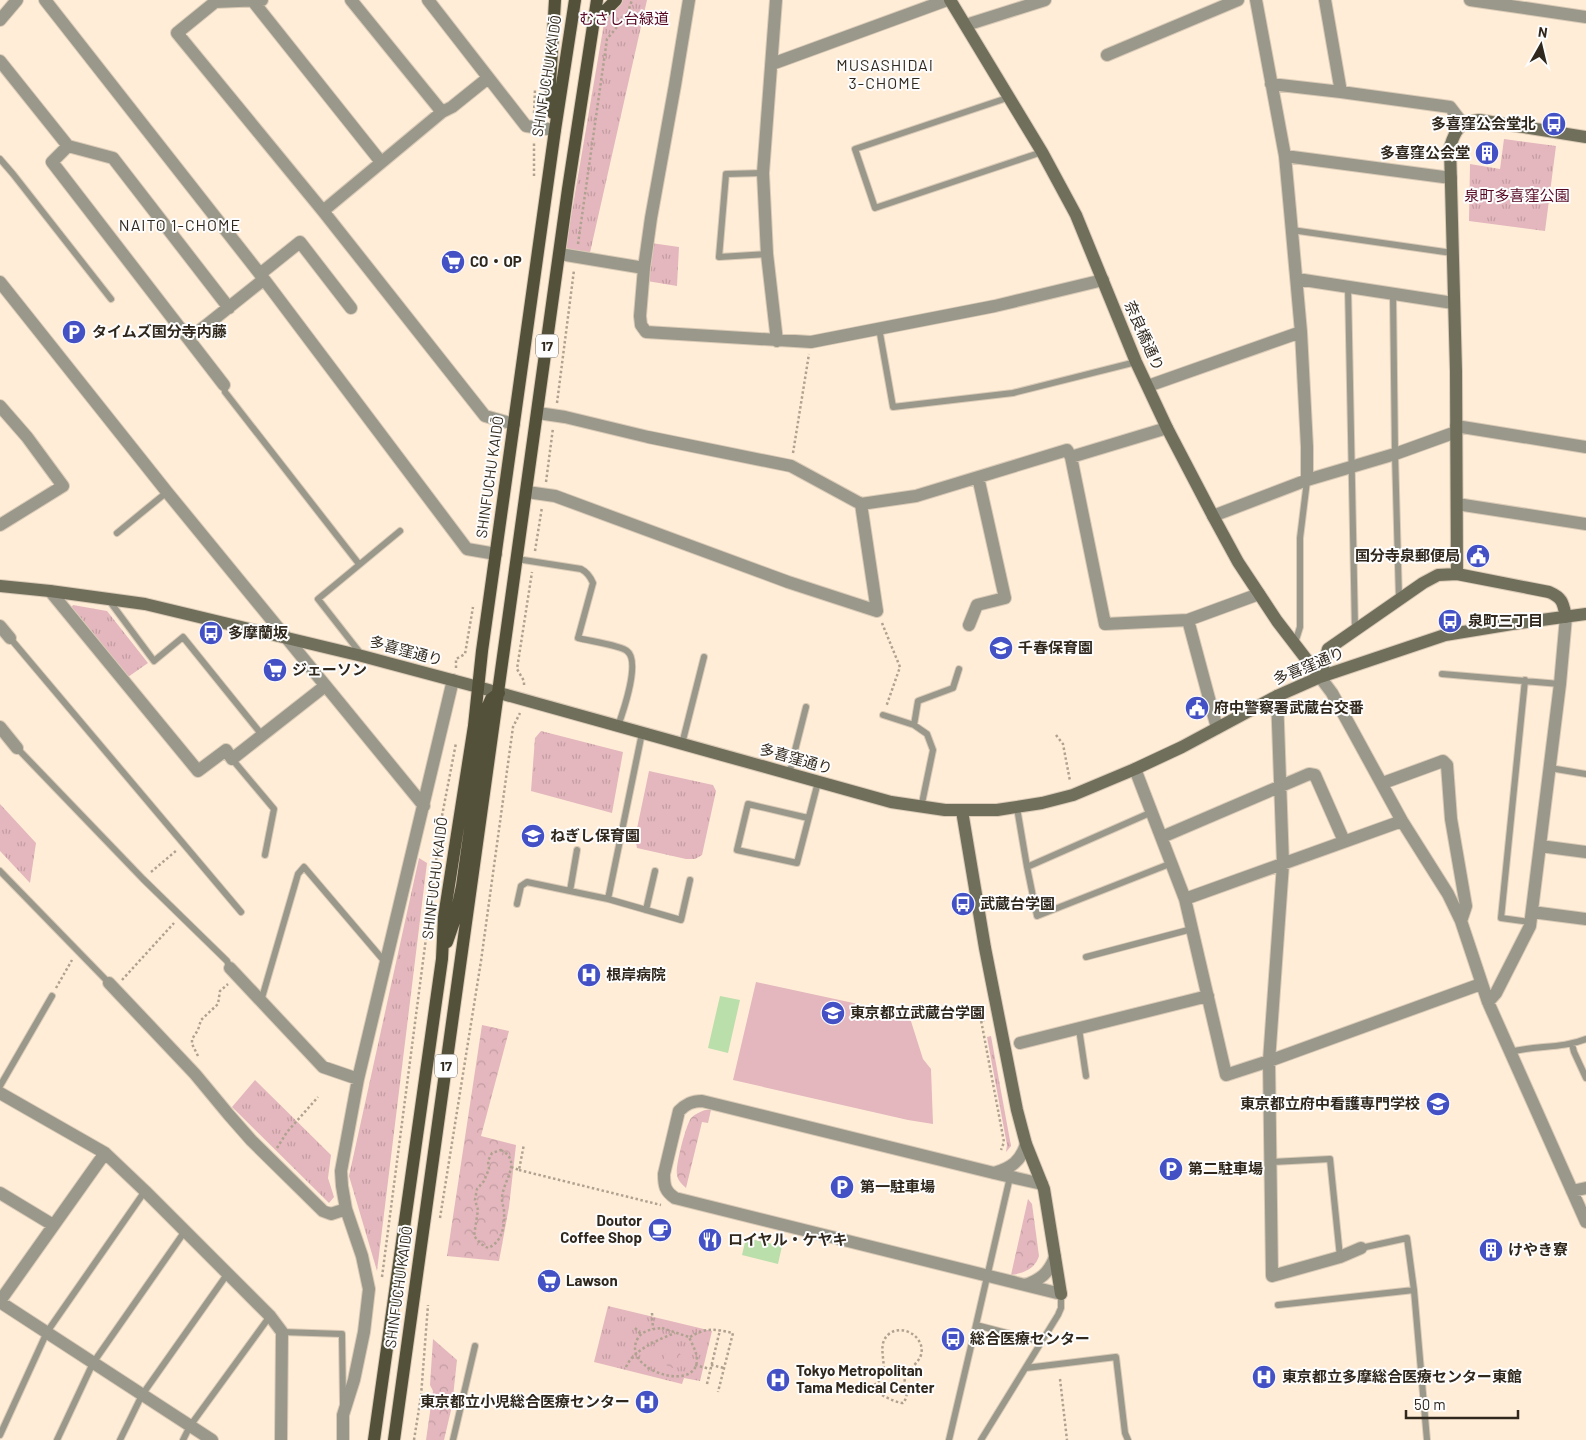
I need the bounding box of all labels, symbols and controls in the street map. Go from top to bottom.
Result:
park label: むさし台緑道 [579,9,669,27]
street label: SHINFUCHU KAIDŌ [527,14,565,138]
north arrow [1516,20,1566,70]
text: N [1537,23,1549,41]
district label: MUSASHIDAI 3-CHOME [836,55,934,92]
bus stop icon: 多喜窪公会堂北 [1541,111,1567,137]
place label: 多喜窪公会堂北 [1431,114,1536,132]
building icon: 多喜窪公会堂 [1474,140,1500,166]
place label: 多喜窪公会堂 [1380,143,1470,161]
park label: 泉町多喜窪公園 [1464,186,1570,204]
district label: NAITO 1-CHOME [119,215,241,234]
supermarket icon: CO・OP [440,249,466,275]
place label: CO・OP [470,252,522,270]
street label: 奈良橋通り [1121,298,1168,374]
parking icon: タイムズ国分寺内藤 [61,319,87,345]
place label: タイムズ国分寺内藤 [92,322,227,340]
road number: 17 [536,334,558,358]
street label: SHINFUCHU KAIDŌ [472,415,506,539]
public building icon: 国分寺泉郵便局 [1465,543,1491,569]
place label: 国分寺泉郵便局 [1355,546,1460,564]
bus stop icon: 泉町三丁目 [1437,608,1463,634]
place label: 泉町三丁目 [1468,611,1543,629]
bus stop icon: 多摩蘭坂 [198,620,224,646]
place label: 多摩蘭坂 [228,623,288,641]
street label: 多喜窪通り [368,632,445,668]
school or university icon: 千春保育園 [988,635,1014,661]
place label: 千春保育園 [1018,638,1093,656]
street label: 多喜窪通り [1270,643,1347,687]
supermarket icon: ジェーソン [262,657,288,683]
place label: ジェーソン [292,660,367,678]
public building icon: 府中警察署武蔵台交番 [1184,695,1210,721]
place label: 府中警察署武蔵台交番 [1214,698,1364,716]
street label: 多喜窪通り [758,739,835,777]
street label: SHINFUCHU KAIDŌ [418,816,450,940]
school or university icon: ねぎし保育園 [520,823,546,849]
place label: ねぎし保育園 [550,826,640,844]
bus stop icon: 武蔵台学園 [950,891,976,917]
place label: 武蔵台学園 [980,894,1055,912]
hospital icon: 根岸病院 [576,962,602,988]
place label: 根岸病院 [606,965,666,983]
school or university icon: 東京都立武蔵台学園 [820,1000,846,1026]
place label: 東京都立武蔵台学園 [850,1003,985,1021]
road number: 17 [435,1054,457,1078]
school or university icon: 東京都立府中看護専門学校 [1425,1091,1451,1117]
place label: 東京都立府中看護専門学校 [1240,1094,1420,1112]
parking icon: 第二駐車場 [1158,1156,1184,1182]
place label: 第二駐車場 [1188,1159,1263,1177]
parking icon: 第一駐車場 [829,1174,855,1200]
place label: 第一駐車場 [860,1177,935,1195]
place label: Doutor Coffee Shop [560,1211,642,1246]
cafe icon: Doutor Coffee Shop [647,1217,673,1243]
street label: SHINFUCHU KAIDŌ [381,1225,415,1349]
restaurant icon: ロイヤル・ケヤキ [697,1227,723,1253]
place label: ロイヤル・ケヤキ [728,1230,848,1248]
building icon: けやき寮 [1478,1237,1504,1263]
place label: けやき寮 [1508,1240,1568,1258]
supermarket icon: Lawson [536,1268,562,1294]
place label: Lawson [566,1271,618,1289]
bus stop icon: 総合医療センター [940,1326,966,1352]
place label: 総合医療センター [970,1329,1090,1347]
place label: Tokyo Metropolitan Tama Medical Center [796,1361,935,1396]
hospital icon: 東京都立多摩総合医療センター東館 [1251,1364,1277,1390]
hospital icon: Tokyo Metropolitan Tama Medical Center [765,1367,791,1393]
place label: 東京都立多摩総合医療センター東館 [1282,1367,1522,1385]
scale bar [1406,1388,1518,1420]
hospital icon: 東京都立小児総合医療センター [634,1389,660,1415]
place label: 東京都立小児総合医療センター [420,1392,630,1410]
text: 50 m [1414,1395,1446,1413]

